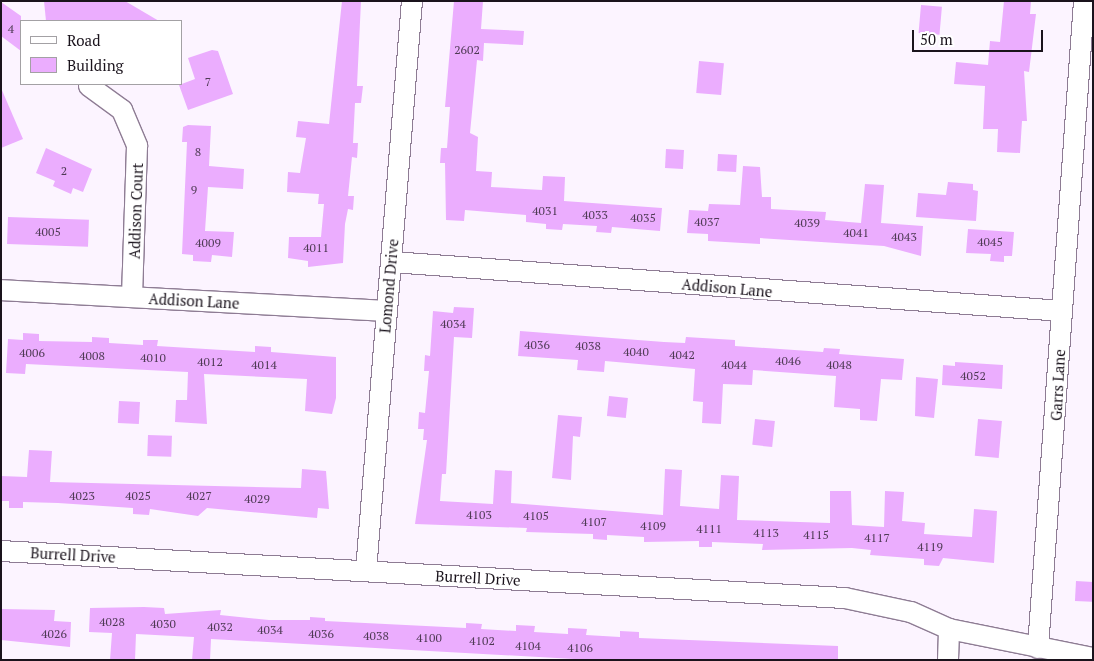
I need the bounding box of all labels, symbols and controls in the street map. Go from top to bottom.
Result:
legend [20,20,182,85]
scale bar [914,20,1045,52]
house number: 4 [8,22,14,36]
text: 50 m [920,29,953,49]
text: Road [67,30,100,50]
house number: 2602 [454,43,480,57]
text: Building [67,55,124,75]
house number: 7 [205,75,211,89]
house number: 8 [195,145,201,159]
street label: Addison Court [125,163,147,259]
house number: 2 [61,164,67,178]
house number: 9 [191,183,197,197]
house number: 4031 [532,204,558,218]
house number: 4033 [582,208,608,222]
house number: 4035 [630,211,656,225]
house number: 4037 [694,215,720,229]
house number: 4039 [794,216,820,230]
house number: 4005 [35,225,61,239]
house number: 4041 [843,226,869,240]
house number: 4043 [891,230,917,244]
house number: 4045 [977,235,1003,249]
house number: 4009 [195,236,221,250]
street label: Lomond Drive [376,238,402,334]
house number: 4011 [303,241,329,255]
street label: Addison Lane [681,275,773,301]
street label: Addison Lane [148,290,240,312]
house number: 4034 [440,317,466,331]
house number: 4036 [524,338,550,352]
house number: 4038 [575,339,601,353]
house number: 4040 [623,345,649,359]
house number: 4006 [19,346,45,360]
house number: 4042 [669,348,695,362]
house number: 4008 [79,349,105,363]
street label: Garrs Lane [1047,349,1069,421]
house number: 4010 [140,351,166,365]
house number: 4046 [775,354,801,368]
house number: 4012 [197,355,223,369]
house number: 4014 [251,358,277,372]
house number: 4044 [721,358,747,372]
house number: 4048 [826,358,852,372]
house number: 4052 [960,369,986,383]
house number: 4023 [69,489,95,503]
house number: 4025 [125,489,151,503]
house number: 4027 [186,489,212,503]
house number: 4029 [244,492,270,506]
house number: 4103 [466,508,492,522]
house number: 4105 [523,509,549,523]
house number: 4107 [581,515,607,529]
house number: 4109 [640,519,666,533]
house number: 4111 [696,522,722,536]
house number: 4113 [753,526,779,540]
house number: 4115 [803,528,829,542]
house number: 4117 [864,531,890,545]
house number: 4119 [917,540,943,554]
street label: Burrell Drive [30,544,116,566]
street label: Burrell Drive [435,567,521,589]
house number: 4028 [99,615,125,629]
house number: 4030 [150,617,176,631]
house number: 4032 [207,620,233,634]
house number: 4034 [257,623,283,637]
house number: 4026 [41,627,67,641]
house number: 4036 [308,627,334,641]
house number: 4038 [363,629,389,643]
house number: 4100 [416,631,442,645]
house number: 4102 [469,634,495,648]
house number: 4104 [515,639,541,653]
house number: 4106 [567,641,593,655]

